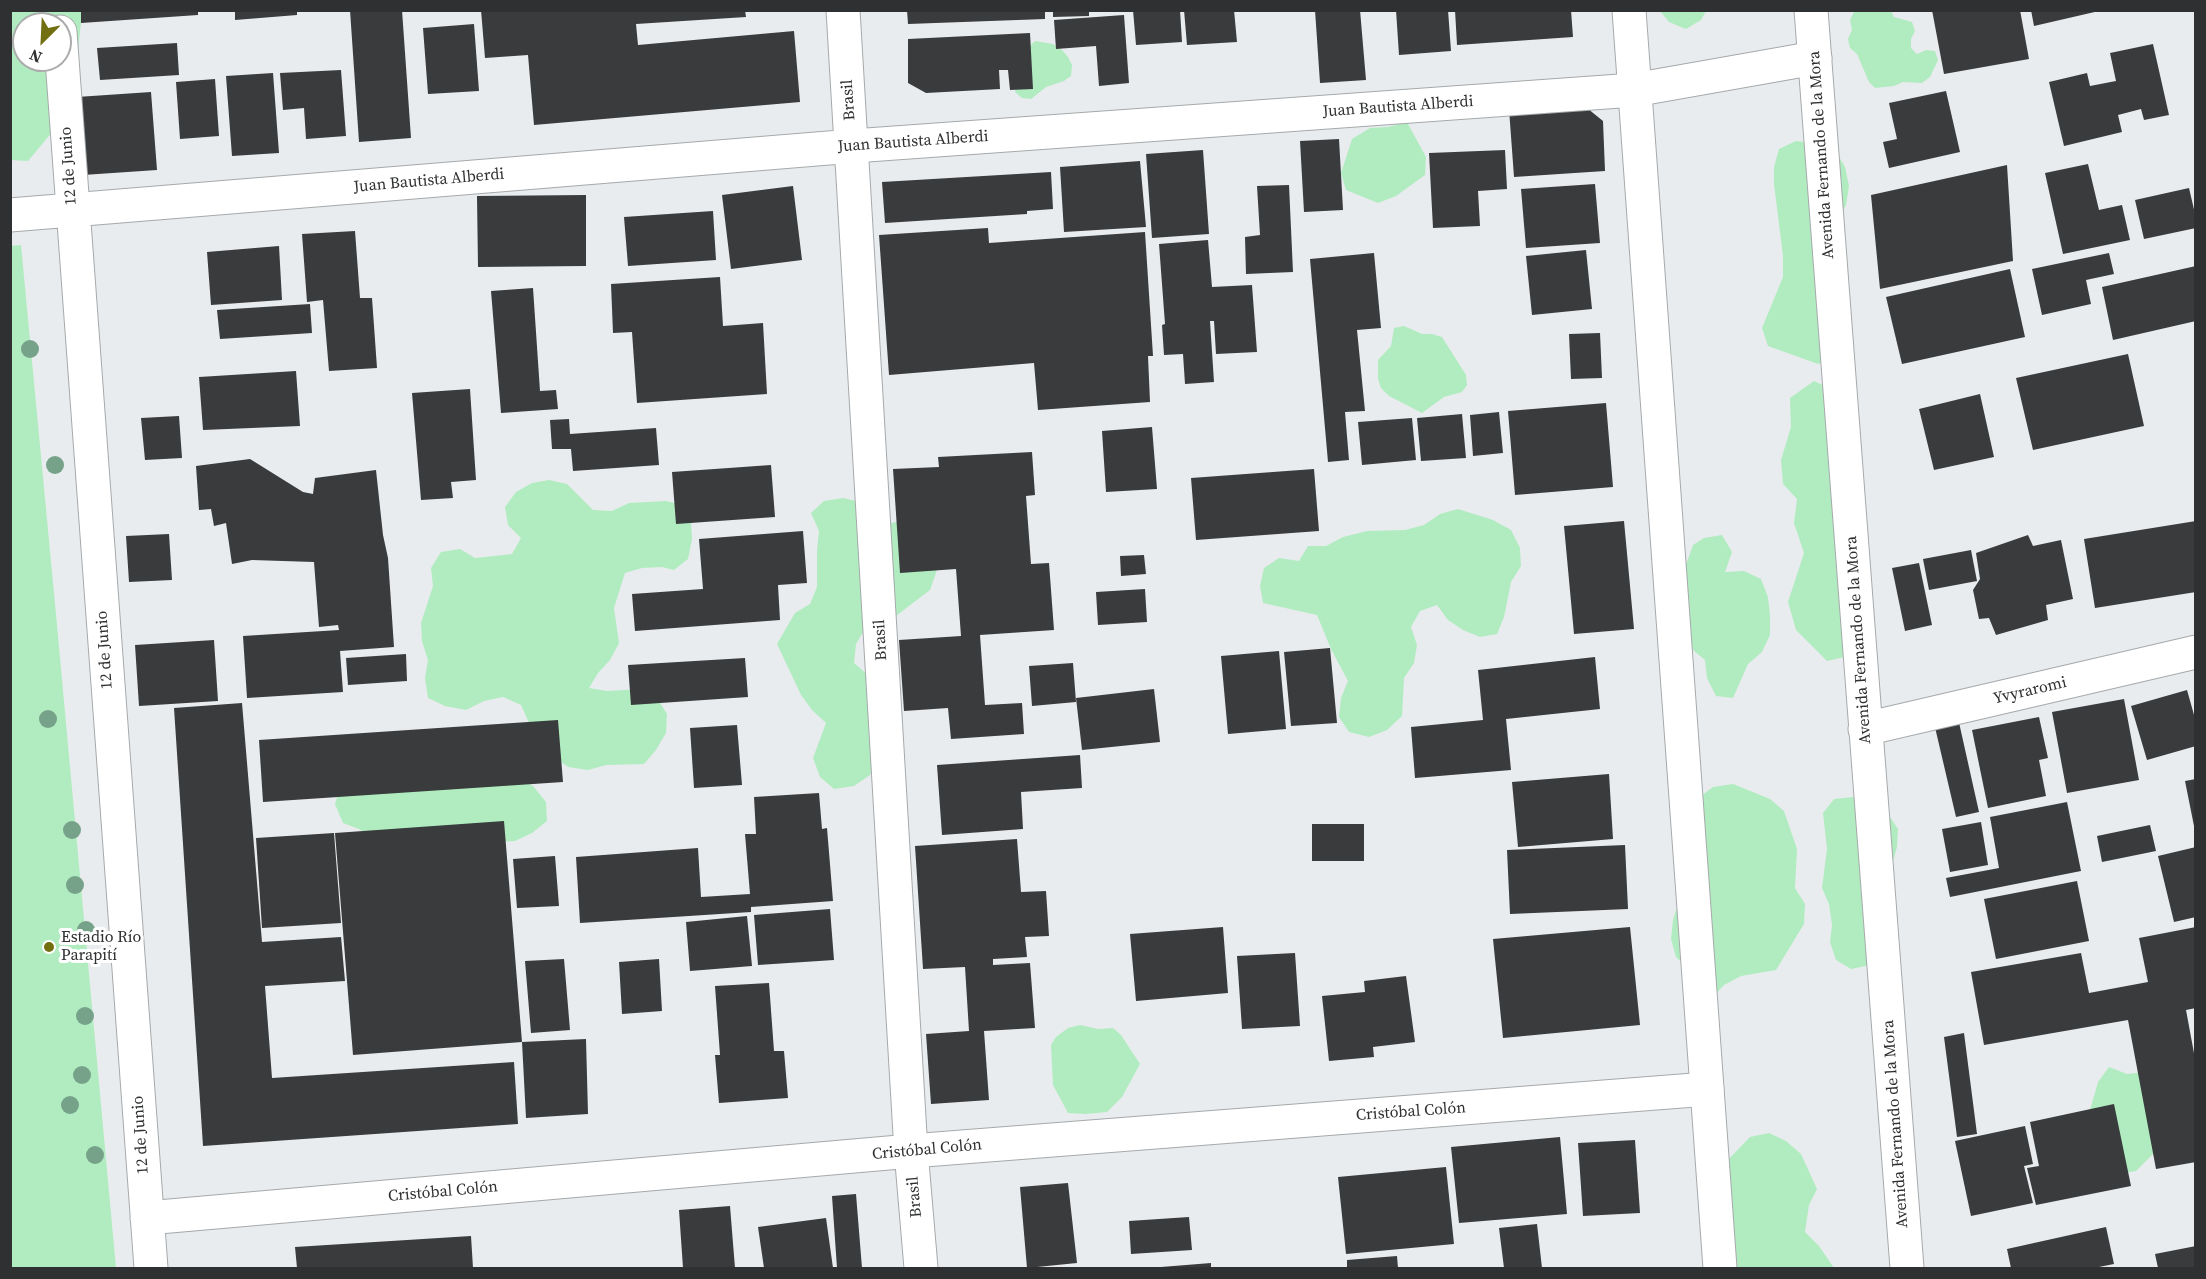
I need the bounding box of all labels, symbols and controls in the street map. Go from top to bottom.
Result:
north arrow [12,12,72,72]
text: N [26,44,45,69]
street label: Avenida Fernando de la Mora [1805,50,1839,260]
street label: Brasil [838,79,860,121]
street label: Juan Bautista Alberdi [1322,92,1474,122]
street label: 12 de Junio [57,126,81,206]
street label: Juan Bautista Alberdi [837,127,989,157]
street label: Juan Bautista Alberdi [353,165,505,197]
street label: Avenida Fernando de la Mora [1842,535,1876,745]
street label: 12 de Junio [93,610,117,690]
street label: Brasil [870,619,892,661]
street label: Yvyraromi [1991,673,2069,709]
place label: Estadio Río Parapití [61,928,141,966]
marker: Estadio Río Parapití [42,940,56,954]
street label: Avenida Fernando de la Mora [1879,1019,1913,1229]
street label: 12 de Junio [129,1095,153,1175]
street label: Cristóbal Colón [1355,1099,1467,1125]
street label: Cristóbal Colón [871,1136,983,1164]
street label: Brasil [904,1176,926,1218]
street label: Cristóbal Colón [387,1178,499,1206]

